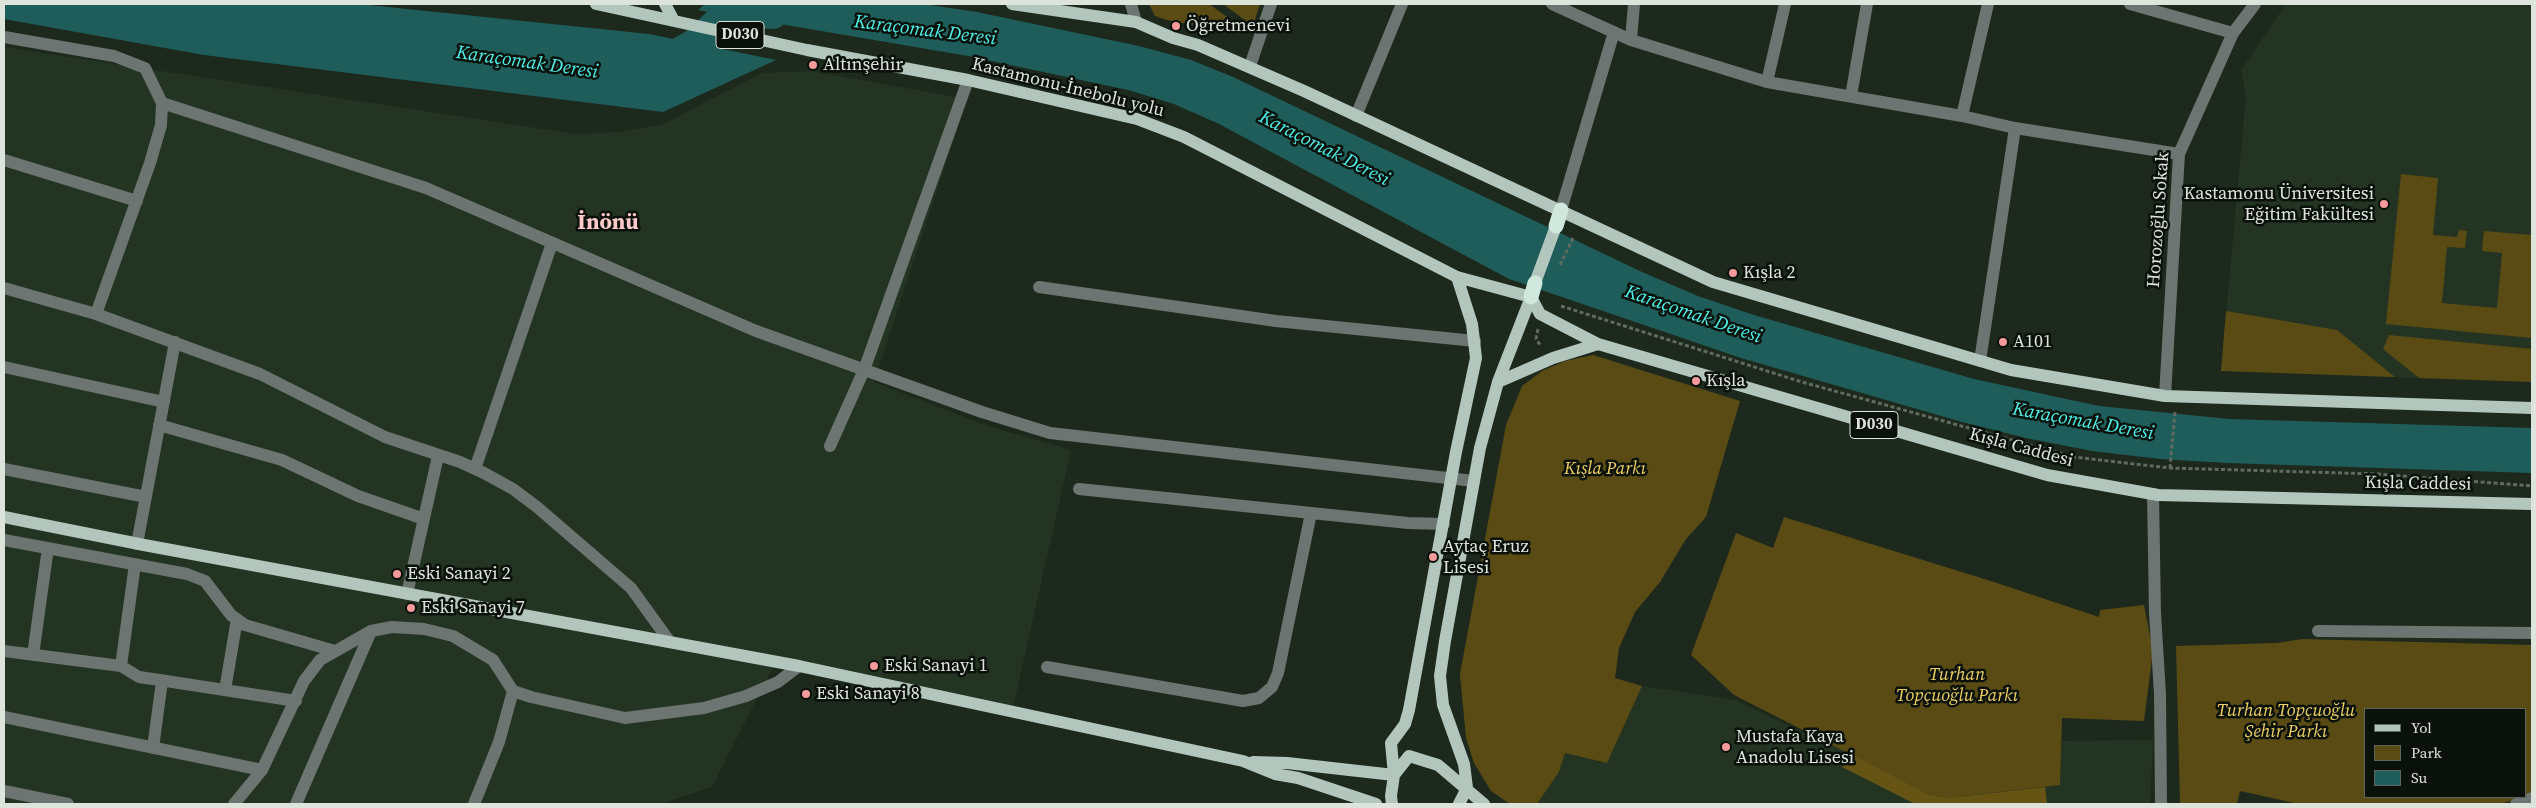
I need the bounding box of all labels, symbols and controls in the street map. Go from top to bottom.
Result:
water label: Karaçomak Deresi [853,11,997,51]
place label: Öğretmenevi [1186,15,1290,37]
marker: Öğretmenevi [1170,20,1182,32]
road number: D030 [716,22,764,48]
water label: Karaçomak Deresi [455,42,599,84]
place label: Altınşehir [823,54,903,76]
street label: Kastamonu-İnebolu yolu [970,54,1166,122]
marker: Altınşehir [807,59,819,71]
water label: Karaçomak Deresi [1255,106,1393,192]
street label: Horozoğlu Sokak [2143,151,2175,289]
place label: Kastamonu Üniversitesi Eğitim Fakültesi [2183,183,2374,225]
marker: Kastamonu Üniversitesi Eğitim Fakültesi [2378,198,2390,210]
district label: İnönü [577,210,639,236]
place label: Kışla 2 [1743,262,1796,284]
marker: Kışla 2 [1727,267,1739,279]
water label: Karaçomak Deresi [1622,281,1764,349]
place label: A101 [2013,331,2052,353]
marker: A101 [1997,336,2009,348]
place label: Kışla [1706,370,1745,392]
marker: Kışla [1690,375,1702,387]
water label: Karaçomak Deresi [2011,398,2155,446]
road number: D030 [1850,412,1898,438]
street label: Kışla Caddesi [1967,424,2075,472]
park label: Kışla Parkı [1564,458,1646,480]
street label: Kışla Caddesi [2364,472,2472,496]
place label: Aytaç Eruz Lisesi [1443,536,1529,578]
marker: Aytaç Eruz Lisesi [1427,551,1439,563]
place label: Eski Sanayi 2 [407,563,511,585]
marker: Eski Sanayi 2 [391,568,403,580]
place label: Eski Sanayi 7 [421,597,525,619]
marker: Eski Sanayi 7 [405,602,417,614]
place label: Eski Sanayi 1 [884,655,988,677]
marker: Eski Sanayi 1 [868,660,880,672]
park label: Turhan Topçuoğlu Parkı [1896,664,2018,706]
place label: Eski Sanayi 8 [816,683,920,705]
marker: Eski Sanayi 8 [800,688,812,700]
park label: Turhan Topçuoğlu Şehir Parkı [2217,700,2355,742]
legend [2364,708,2526,798]
text: Yol [2411,717,2432,738]
place label: Mustafa Kaya Anadolu Lisesi [1736,726,1854,769]
marker: Mustafa Kaya Anadolu Lisesi [1720,741,1732,753]
text: Park [2411,742,2442,763]
text: Su [2411,767,2427,788]

